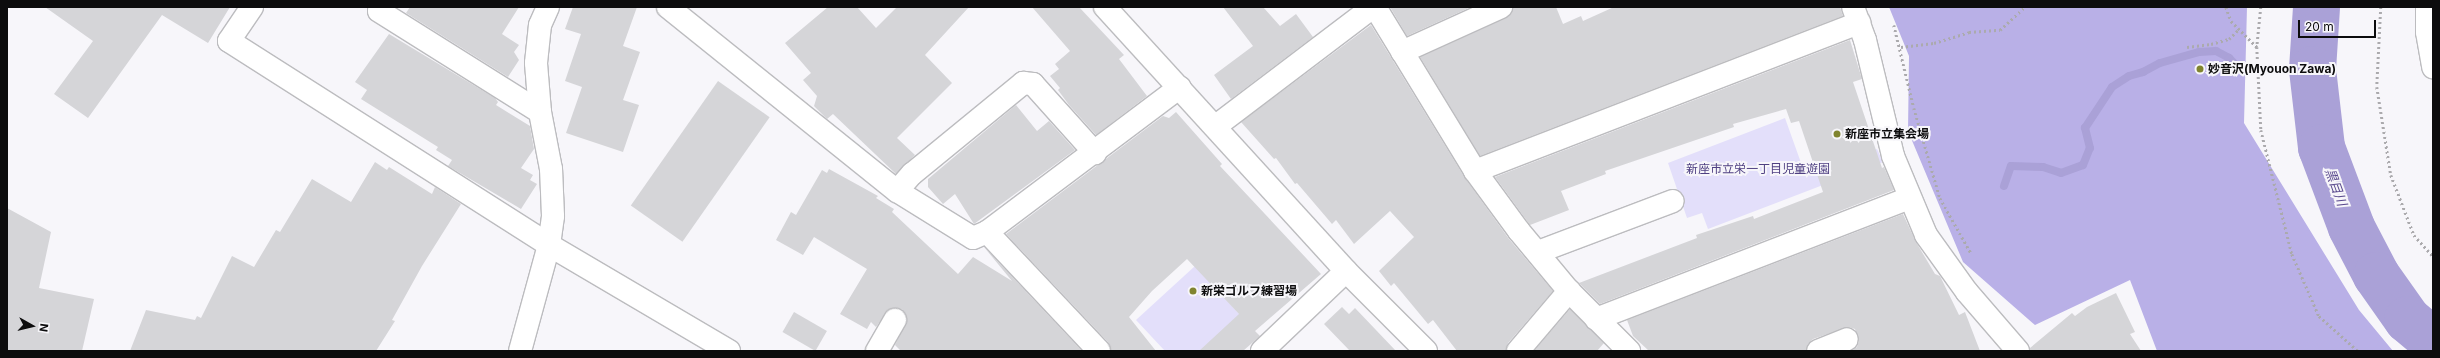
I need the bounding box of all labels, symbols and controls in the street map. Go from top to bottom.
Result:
scale bar [2300,12,2378,38]
text: 20 m [2305,19,2334,34]
place label: 妙音沢(Myouon Zawa) [2208,62,2336,76]
marker: 妙音沢(Myouon Zawa) [2195,64,2205,74]
place label: 新座市立集会場 [1845,127,1929,141]
marker: 新座市立集会場 [1832,129,1842,139]
park label: 新座市立栄一丁目児童遊園 [1686,162,1830,176]
water label: 黒目川 [2322,166,2350,208]
place label: 新栄ゴルフ練習場 [1201,284,1297,298]
marker: 新栄ゴルフ練習場 [1188,286,1198,296]
north arrow [12,306,52,346]
text: N [36,323,51,333]

